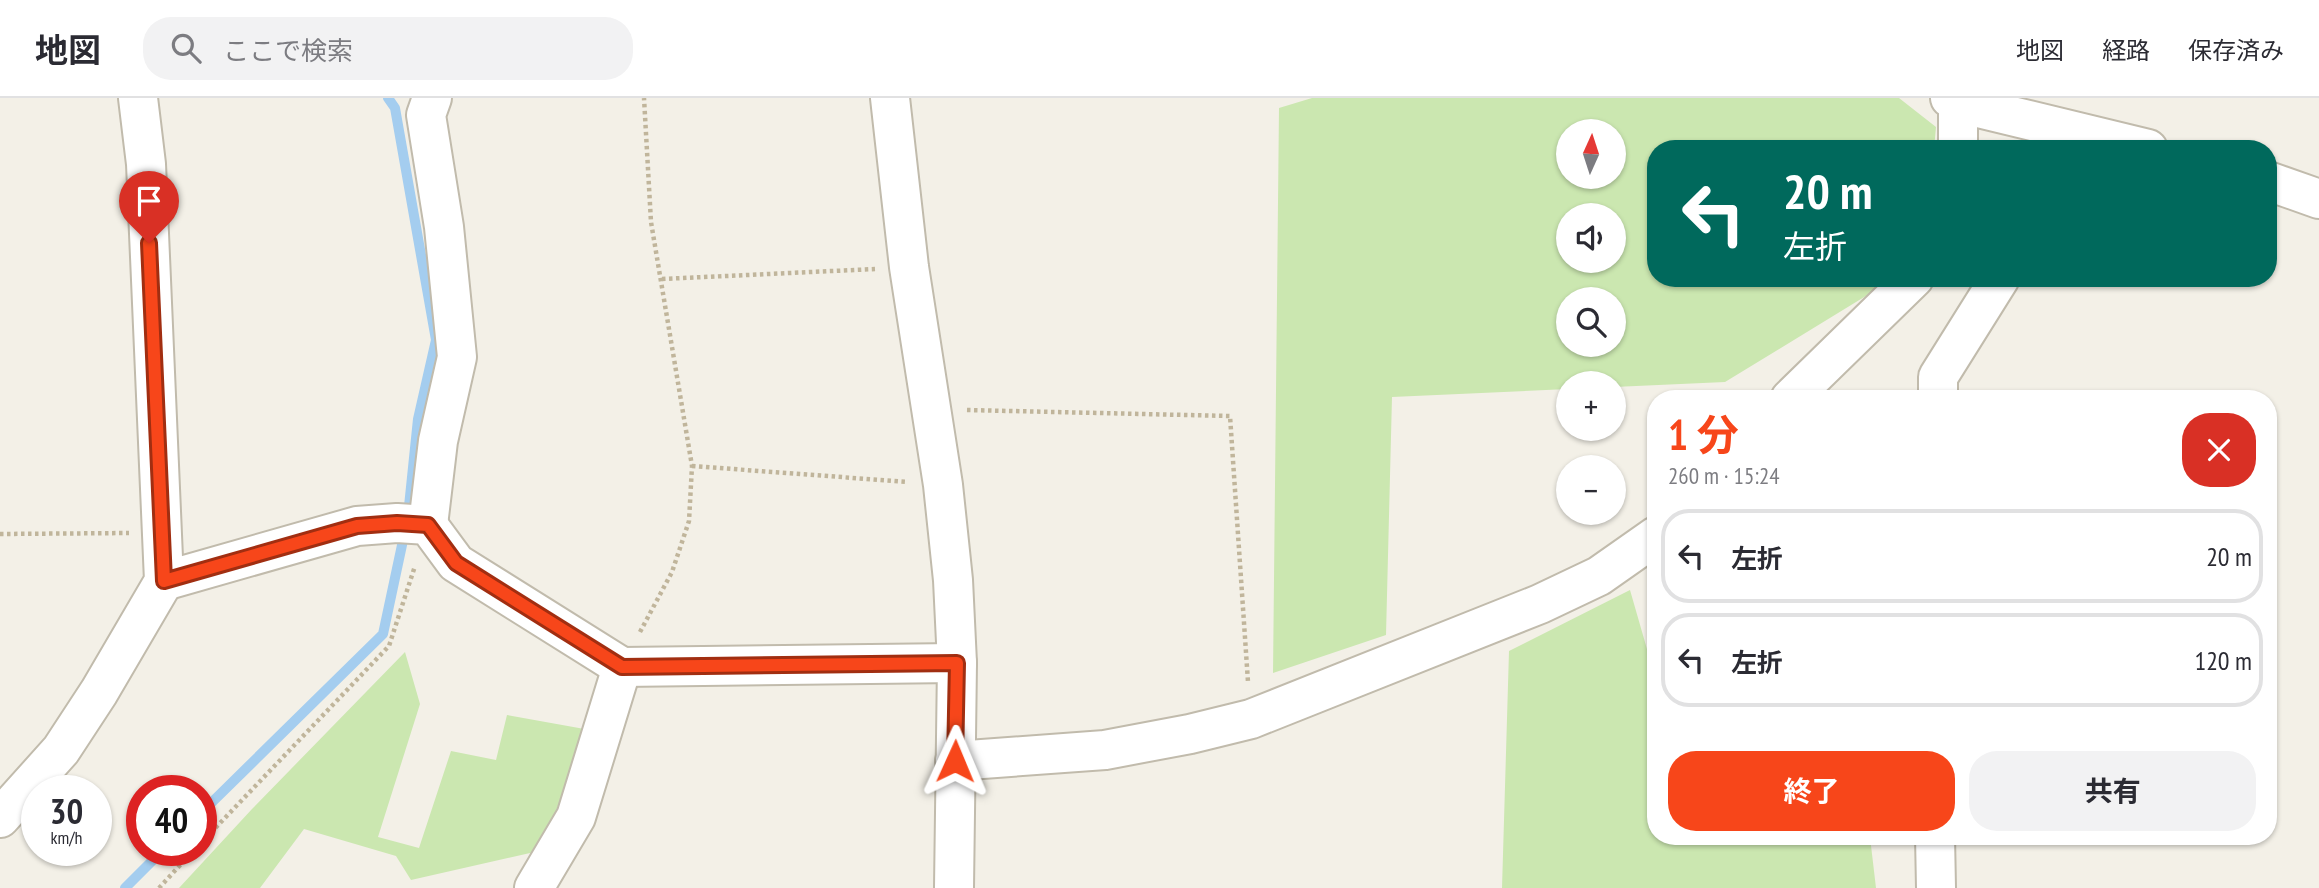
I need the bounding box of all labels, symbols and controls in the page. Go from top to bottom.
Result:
search box [143,17,633,80]
text: 地図 [35,28,101,71]
icon: search [167,29,205,67]
text: ここで検索 [223,34,353,67]
text: 地図 [2016,35,2064,66]
text: 経路 [2102,35,2150,66]
text: 保存済み [2188,35,2284,66]
north arrow [1556,119,1626,189]
map controls [1556,119,1626,525]
text: 20 m [1783,159,1872,223]
icon: left [1668,168,1759,259]
pin [119,171,179,243]
icon: arrive [130,182,168,220]
button: sound [1556,203,1626,273]
text: 左折 [1783,225,1847,267]
button: search [1556,287,1626,357]
button: + [1556,371,1626,441]
text: 1 分 [1668,407,1739,462]
button: close [2182,413,2256,487]
button: − [1556,455,1626,525]
text: 260 m · 15:24 [1668,461,1780,490]
icon: left [1672,537,1710,575]
text: 20 m [2206,540,2252,573]
text: 左折 [1731,542,1783,575]
icon: left [1672,641,1710,679]
text: 120 m [2194,644,2252,677]
text: 左折 [1731,646,1783,679]
position arrow [918,724,992,798]
button: 終了 [1668,751,1955,831]
button: 共有 [1969,751,2256,831]
speed limit sign: 40 [126,775,217,866]
text: 30 [50,788,83,834]
text: km/h [51,826,82,849]

